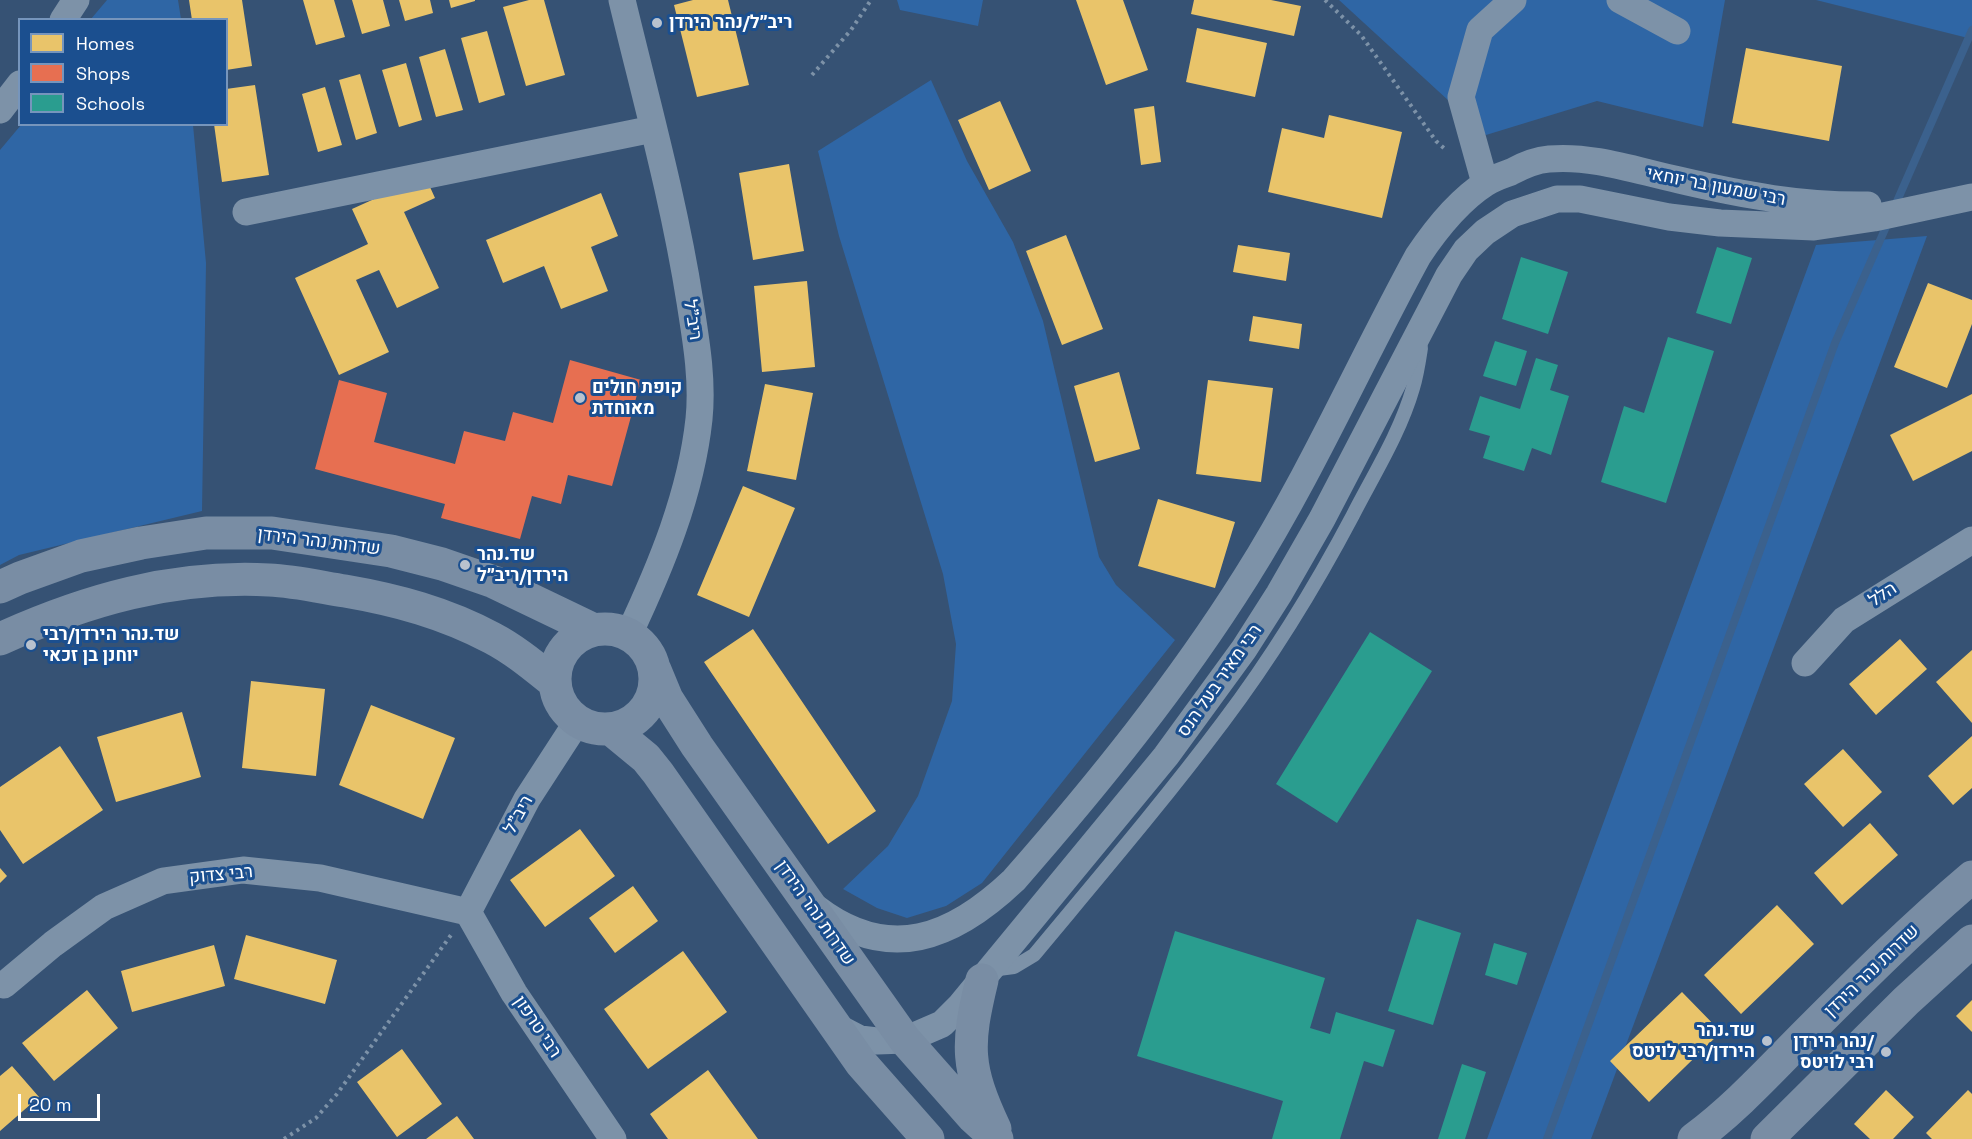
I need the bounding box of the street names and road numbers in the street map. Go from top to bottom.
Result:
street label: רבי שמעון בר יוחאי [1645,163,1787,211]
street label: ריב"ל [678,298,706,342]
street label: שדרות נהר הירדן [256,524,382,560]
street label: הלל [1865,578,1901,612]
street label: רבי מאיר בעל הנס [1173,621,1267,741]
street label: ריב"ל [500,792,538,838]
street label: שדרות נהר הירדן [771,856,859,970]
street label: רבי צדוק [188,861,254,889]
street label: שדרות נהר הירדן [1820,920,1924,1022]
street label: רבי טרפון [508,992,566,1062]

